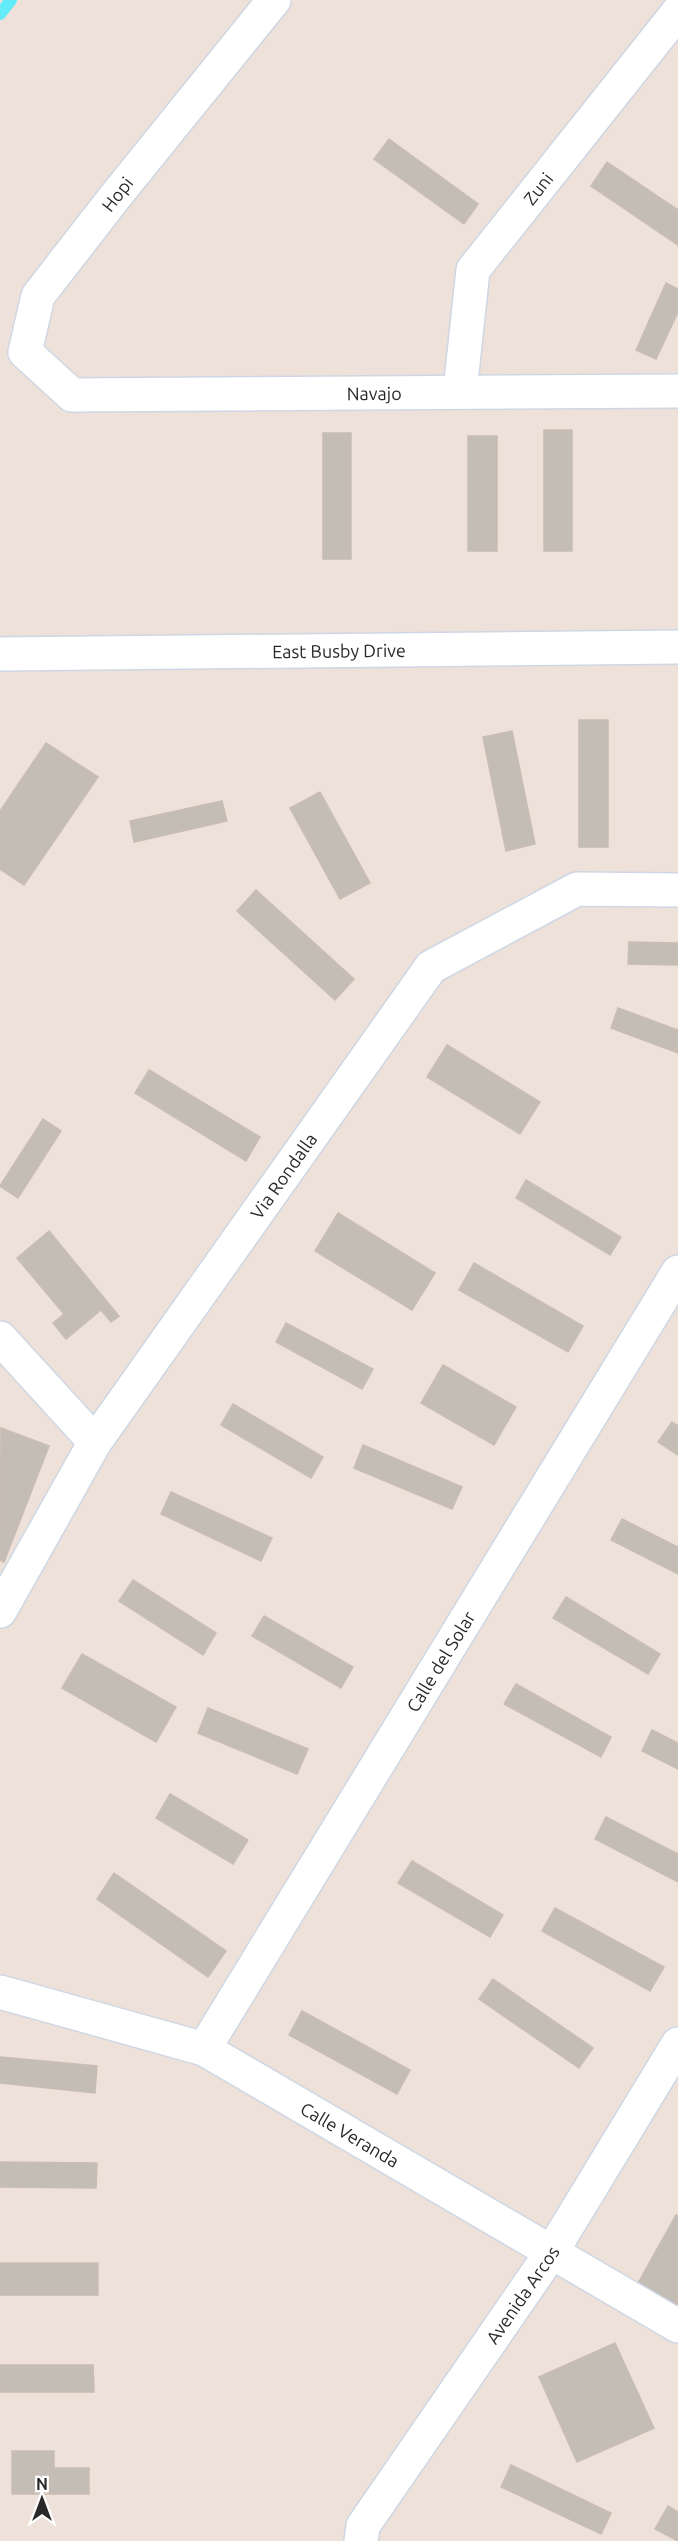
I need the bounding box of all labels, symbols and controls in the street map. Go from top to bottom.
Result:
street label: Zuni [519,168,557,208]
street label: Hopi [97,173,137,215]
street label: Navajo [347,383,402,403]
street label: East Busby Drive [272,640,406,661]
street label: Via Rondalla [246,1129,320,1222]
street label: Calle del Solar [402,1607,479,1715]
street label: Calle Veranda [297,2098,403,2171]
street label: Avenida Arcos [482,2242,563,2347]
north arrow [12,2469,72,2529]
text: N [36,2475,48,2493]

